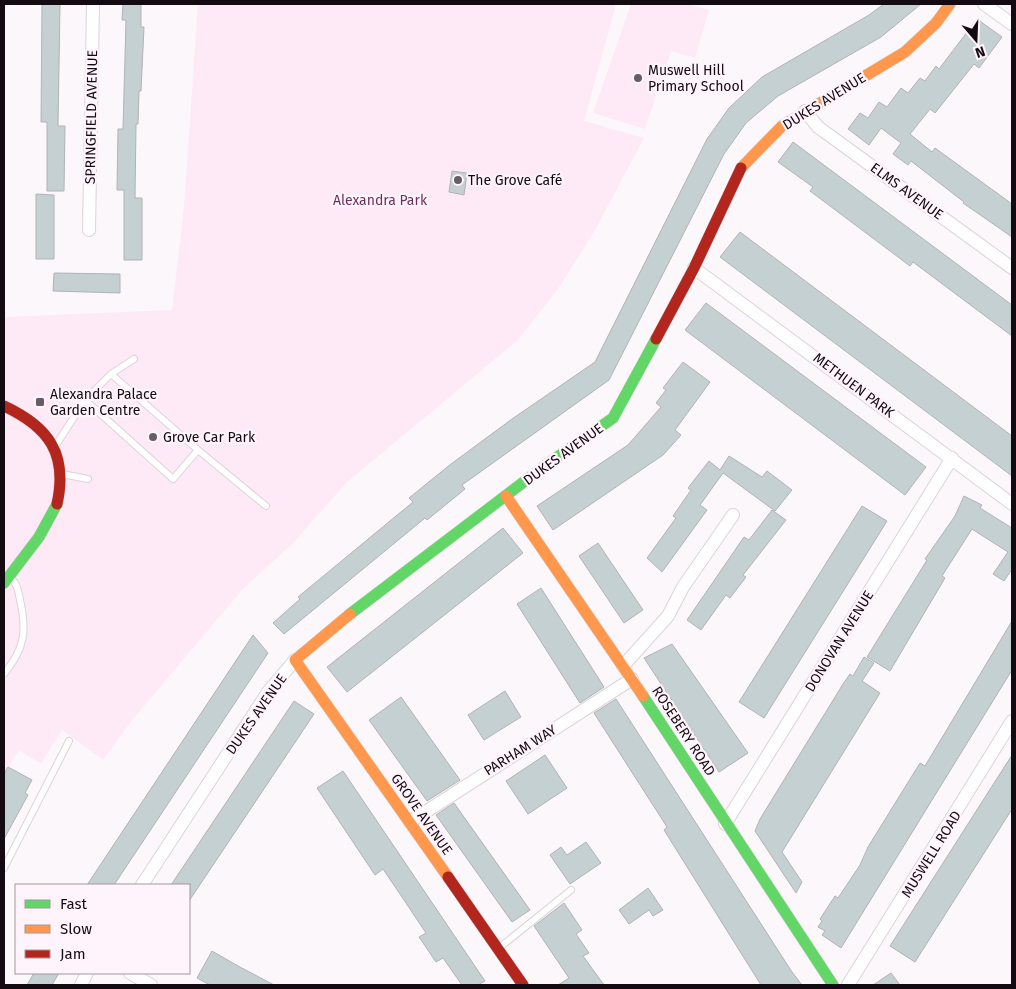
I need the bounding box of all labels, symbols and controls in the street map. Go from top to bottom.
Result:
north arrow [951,15,1001,65]
text: N [973,42,987,61]
street label: SPRINGFIELD AVENUE [82,50,101,184]
place label: Muswell Hill Primary School [648,62,744,95]
street label: DUKES AVENUE [780,69,869,134]
marker: Muswell Hill Primary School [632,72,644,84]
street label: ELMS AVENUE [867,159,946,223]
place label: The Grove Café [468,172,562,189]
marker: The Grove Café [452,174,464,186]
park label: Alexandra Park [333,192,428,209]
street label: METHUEN PARK [810,349,898,422]
place label: Alexandra Palace Garden Centre [50,386,157,419]
marker: Alexandra Palace Garden Centre [34,396,46,408]
street label: DUKES AVENUE [520,420,607,489]
place label: Grove Car Park [163,429,256,446]
marker: Grove Car Park [147,431,159,443]
street label: DONOVAN AVENUE [801,587,877,695]
street label: DUKES AVENUE [222,671,291,758]
street label: ROSEBERY ROAD [648,683,719,779]
street label: PARHAM WAY [481,721,560,779]
street label: GROVE AVENUE [387,770,456,858]
street label: MUSWELL ROAD [898,808,965,901]
legend [15,884,190,974]
text: Fast [60,895,87,913]
text: Slow [60,920,92,938]
text: Jam [60,945,86,963]

